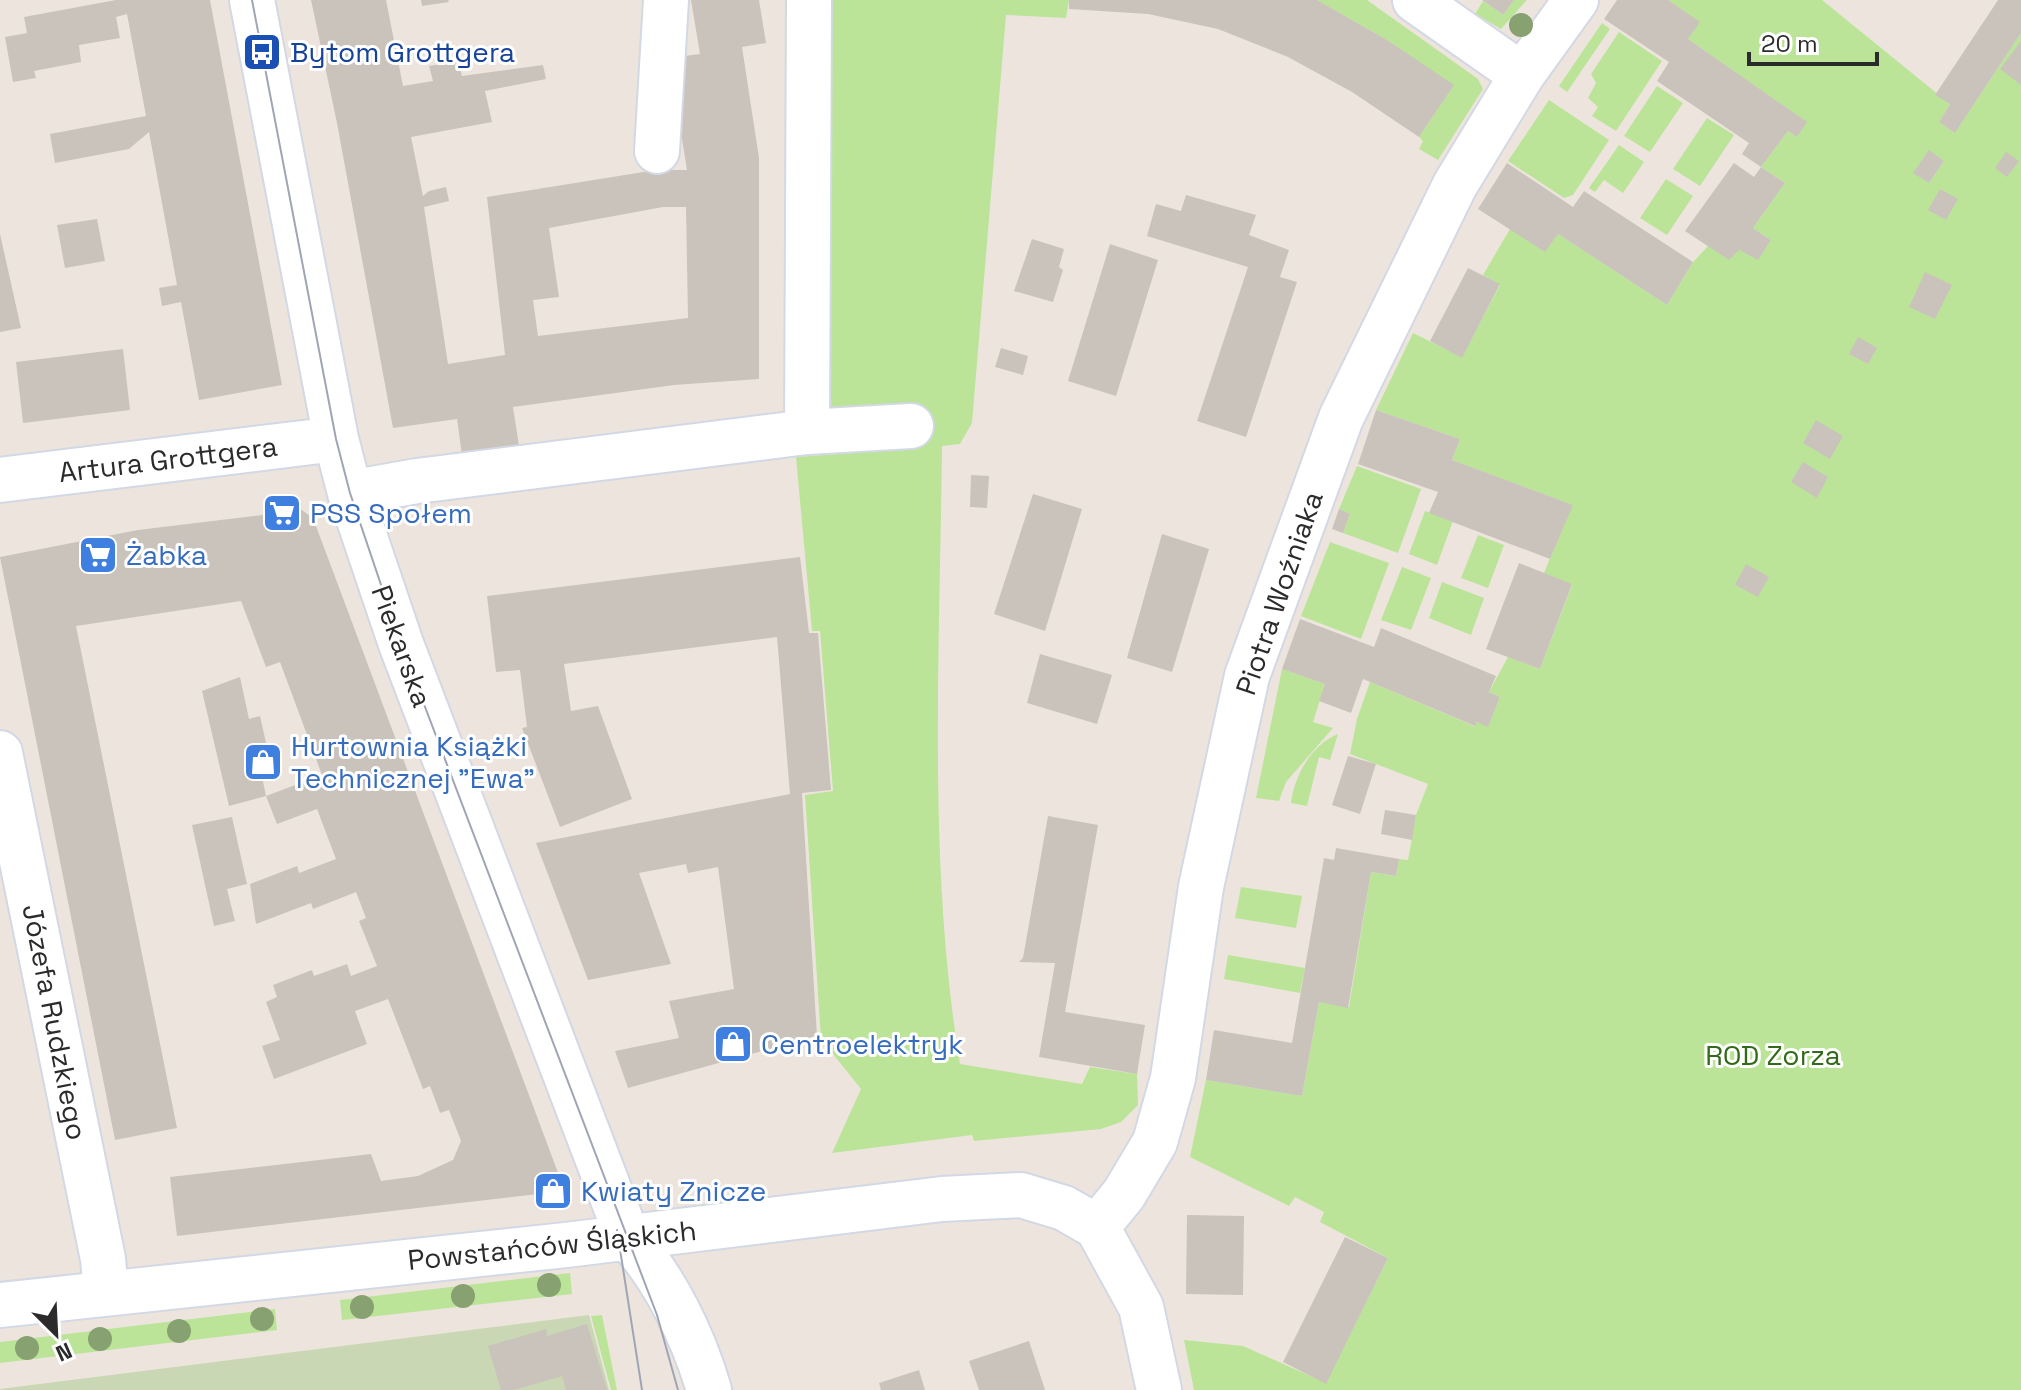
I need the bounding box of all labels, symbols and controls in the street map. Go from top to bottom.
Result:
scale bar [1749,16,1877,66]
text: 20 m [1761,28,1818,59]
bus stop icon: Bytom Grottgera [241,31,283,73]
place label: Bytom Grottgera [290,34,515,70]
street label: Artura Grottgera [57,428,279,490]
street label: Piotra Woźniaka [1227,486,1331,700]
supermarket icon: PSS Społem [261,492,303,534]
place label: PSS Społem [310,495,472,531]
supermarket icon: Żabka [77,534,119,576]
place label: Żabka [126,537,207,573]
street label: Piekarska [363,580,441,712]
place label: Hurtownia Książki Technicznej "Ewa" [291,728,535,796]
shop icon: Hurtownia Książki Technicznej "Ewa" [242,741,284,783]
street label: Józefa Rudzkiego [14,901,96,1143]
shop icon: Centroelektryk [712,1023,754,1065]
place label: Centroelektryk [761,1026,963,1062]
park label: ROD Zorza [1705,1037,1841,1073]
shop icon: Kwiaty Znicze [532,1170,574,1212]
place label: Kwiaty Znicze [581,1173,766,1209]
street label: Powstańców Śląskich [406,1212,698,1278]
north arrow [16,1294,96,1374]
text: N [52,1336,77,1368]

